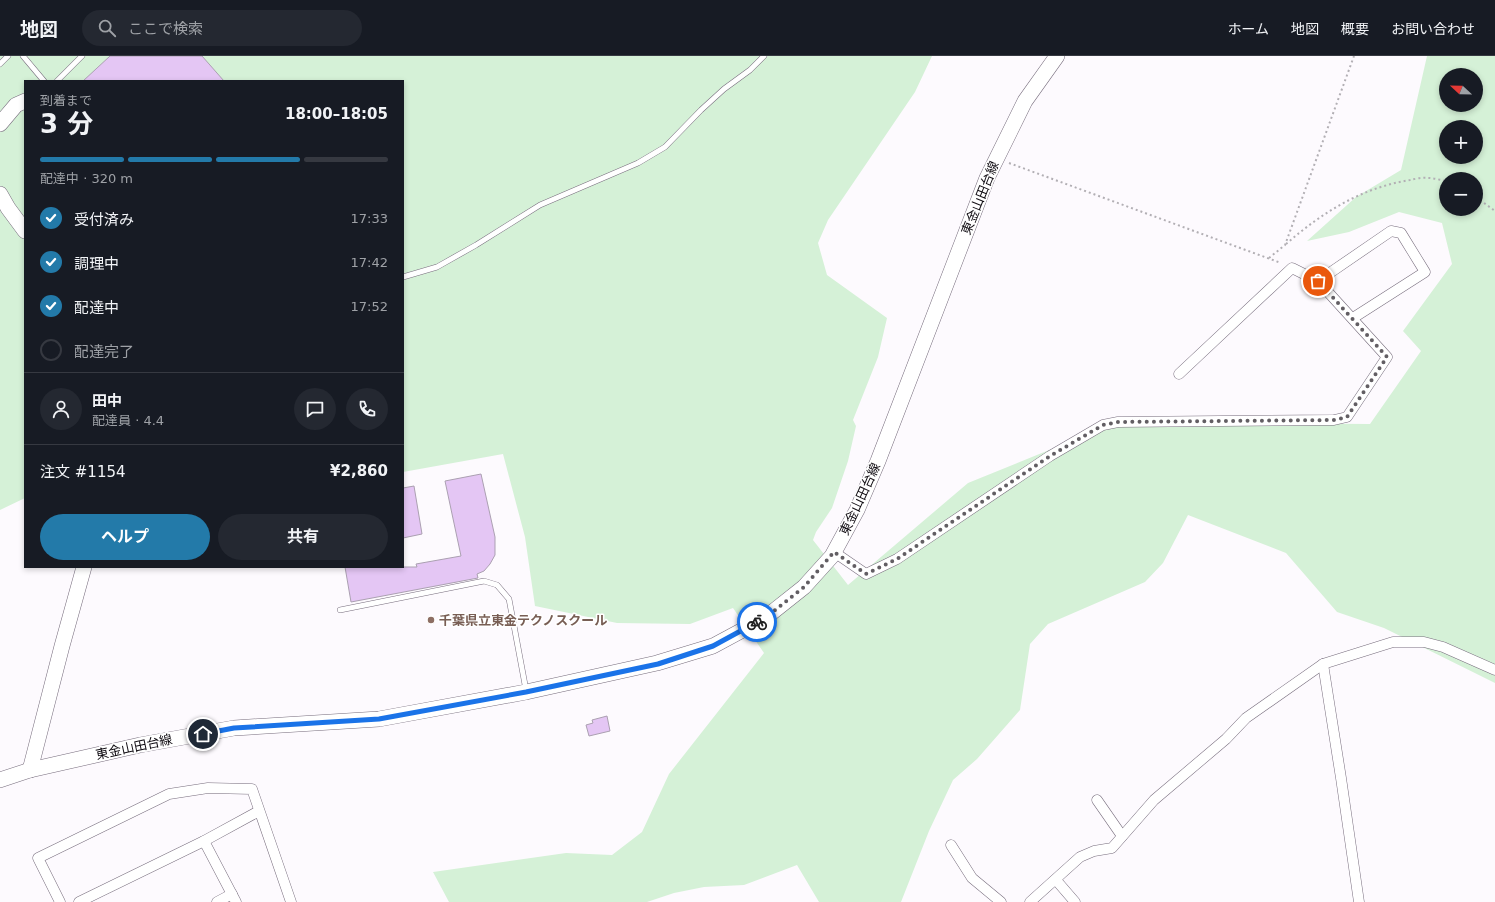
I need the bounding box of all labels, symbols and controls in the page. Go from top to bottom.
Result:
search box [82,10,362,46]
icon: search [96,17,118,39]
text: 地図 [20,18,58,40]
text: ここで検索 [128,20,203,38]
text: ホーム [1227,21,1269,37]
text: 地図 [1291,21,1319,37]
text: 概要 [1341,21,1369,37]
text: お問い合わせ [1391,21,1475,37]
north arrow [1439,68,1483,112]
map controls [1439,68,1483,216]
text: 到着まで [40,93,92,108]
text: 18:00–18:05 [285,105,388,123]
text: 3 分 [40,109,93,139]
button: + [1439,120,1483,164]
street label: 東金山田台線 [958,159,1002,237]
text: 配達中 · 320 m [40,171,133,186]
button: − [1439,172,1483,216]
icon: check [40,207,62,229]
text: 受付済み [74,211,134,229]
text: 17:33 [351,211,388,226]
icon: check [40,251,62,273]
text: 調理中 [74,255,119,273]
text: 17:42 [351,255,388,270]
pin [1301,264,1335,298]
icon: bag [1307,270,1329,292]
icon: check [40,295,62,317]
text: 配達中 [74,299,119,317]
text: 17:52 [351,299,388,314]
text: 配達完了 [74,343,134,361]
button: person [40,388,82,430]
button: chat [294,388,336,430]
button: phone [346,388,388,430]
text: 田中 [92,392,122,410]
text: 配達員 · 4.4 [92,413,164,428]
street label: 東金山田台線 [837,460,883,538]
text: ¥2,860 [330,462,388,480]
text: 注文 #1154 [40,463,126,481]
button: ヘルプ [40,514,210,560]
button: 共有 [218,514,388,560]
courier [737,602,777,642]
icon: bike [746,611,768,633]
place label: 千葉県立東金テクノスクール [439,613,607,628]
marker: 千葉県立東金テクノスクール [426,615,436,625]
pin [186,717,220,751]
icon: home [192,723,214,745]
street label: 東金山田台線 [94,732,174,762]

